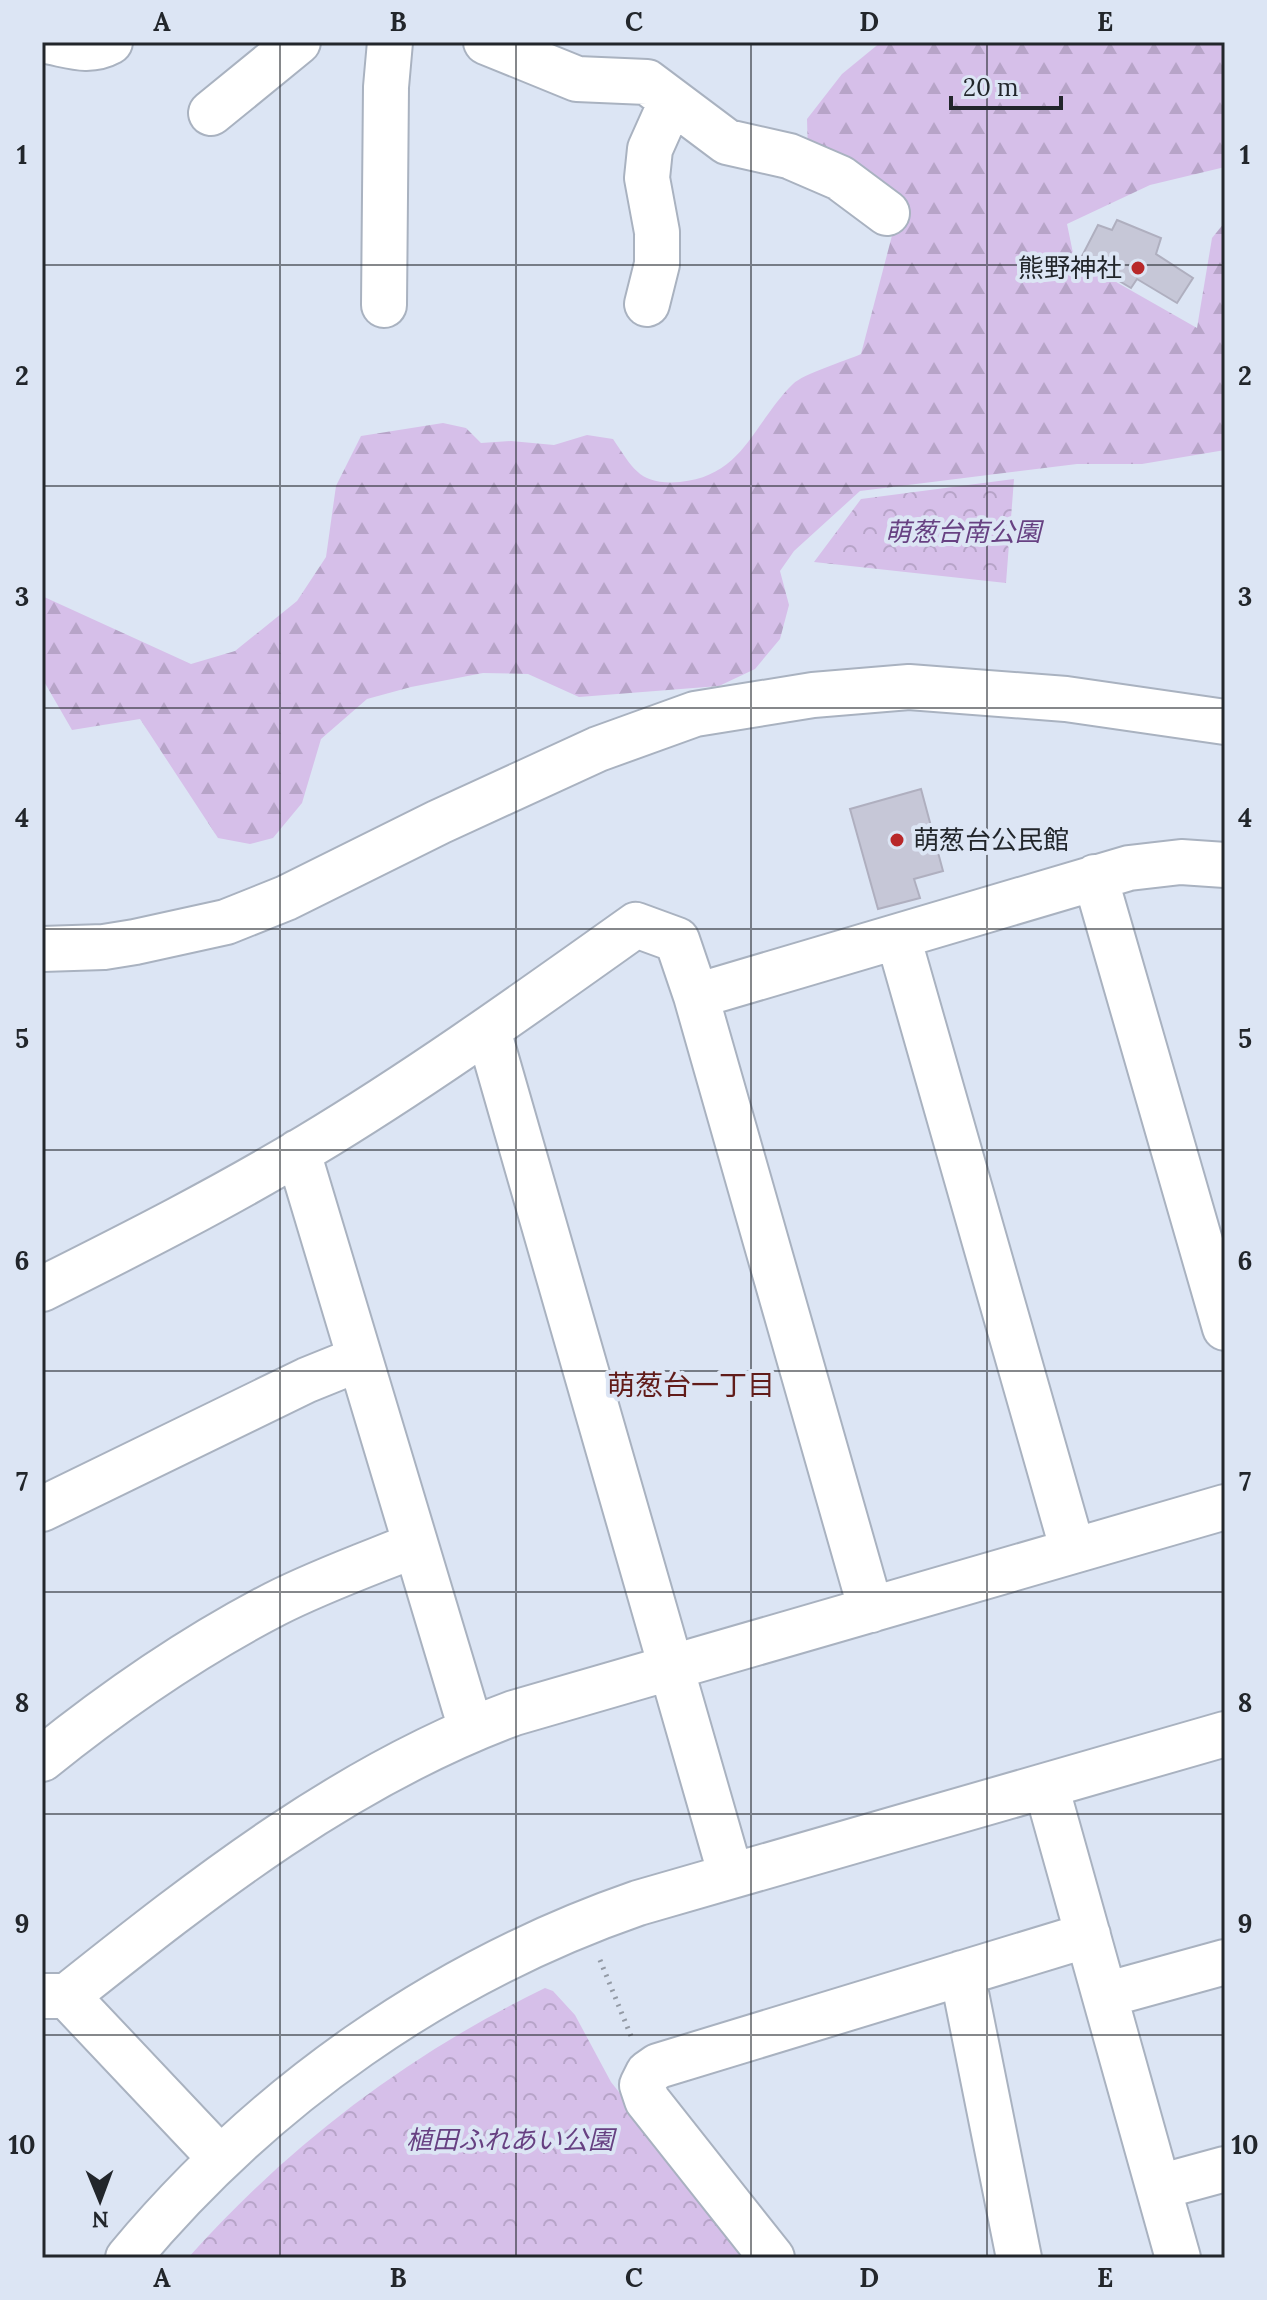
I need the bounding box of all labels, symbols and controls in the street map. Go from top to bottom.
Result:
text: A [153,5,171,38]
text: B [389,5,407,38]
text: C [625,5,643,38]
text: D [859,5,879,38]
text: E [1097,5,1113,38]
scale bar [951,60,1061,110]
text: 20 m [963,72,1019,103]
text: 1 [17,138,27,171]
text: 1 [1240,138,1250,171]
place label: 熊野神社 [1018,251,1122,284]
marker: 熊野神社 [1129,259,1147,277]
text: 2 [15,359,29,392]
text: 2 [1238,359,1252,392]
park label: 萌葱台南公園 [885,515,1045,548]
text: 3 [15,580,29,613]
text: 3 [1238,580,1252,613]
text: 4 [15,801,29,834]
text: 4 [1238,801,1252,834]
place label: 萌葱台公民館 [913,823,1069,856]
marker: 萌葱台公民館 [888,831,906,849]
text: 5 [15,1022,29,1055]
text: 5 [1238,1022,1252,1055]
text: 6 [15,1244,29,1277]
text: 6 [1238,1244,1252,1277]
district label: 萌葱台一丁目 [607,1367,775,1403]
text: 7 [16,1465,28,1498]
text: 7 [1239,1465,1251,1498]
text: 8 [15,1686,29,1719]
text: 8 [1238,1686,1252,1719]
text: 9 [15,1907,29,1940]
text: 9 [1238,1907,1252,1940]
park label: 植田ふれあい公園 [406,2123,618,2156]
text: 10 [8,2128,36,2161]
text: 10 [1231,2128,1259,2161]
north arrow [60,2160,140,2240]
text: N [92,2206,109,2234]
text: A [153,2261,171,2294]
text: B [389,2261,407,2294]
text: C [625,2261,643,2294]
text: D [859,2261,879,2294]
text: E [1097,2261,1113,2294]

